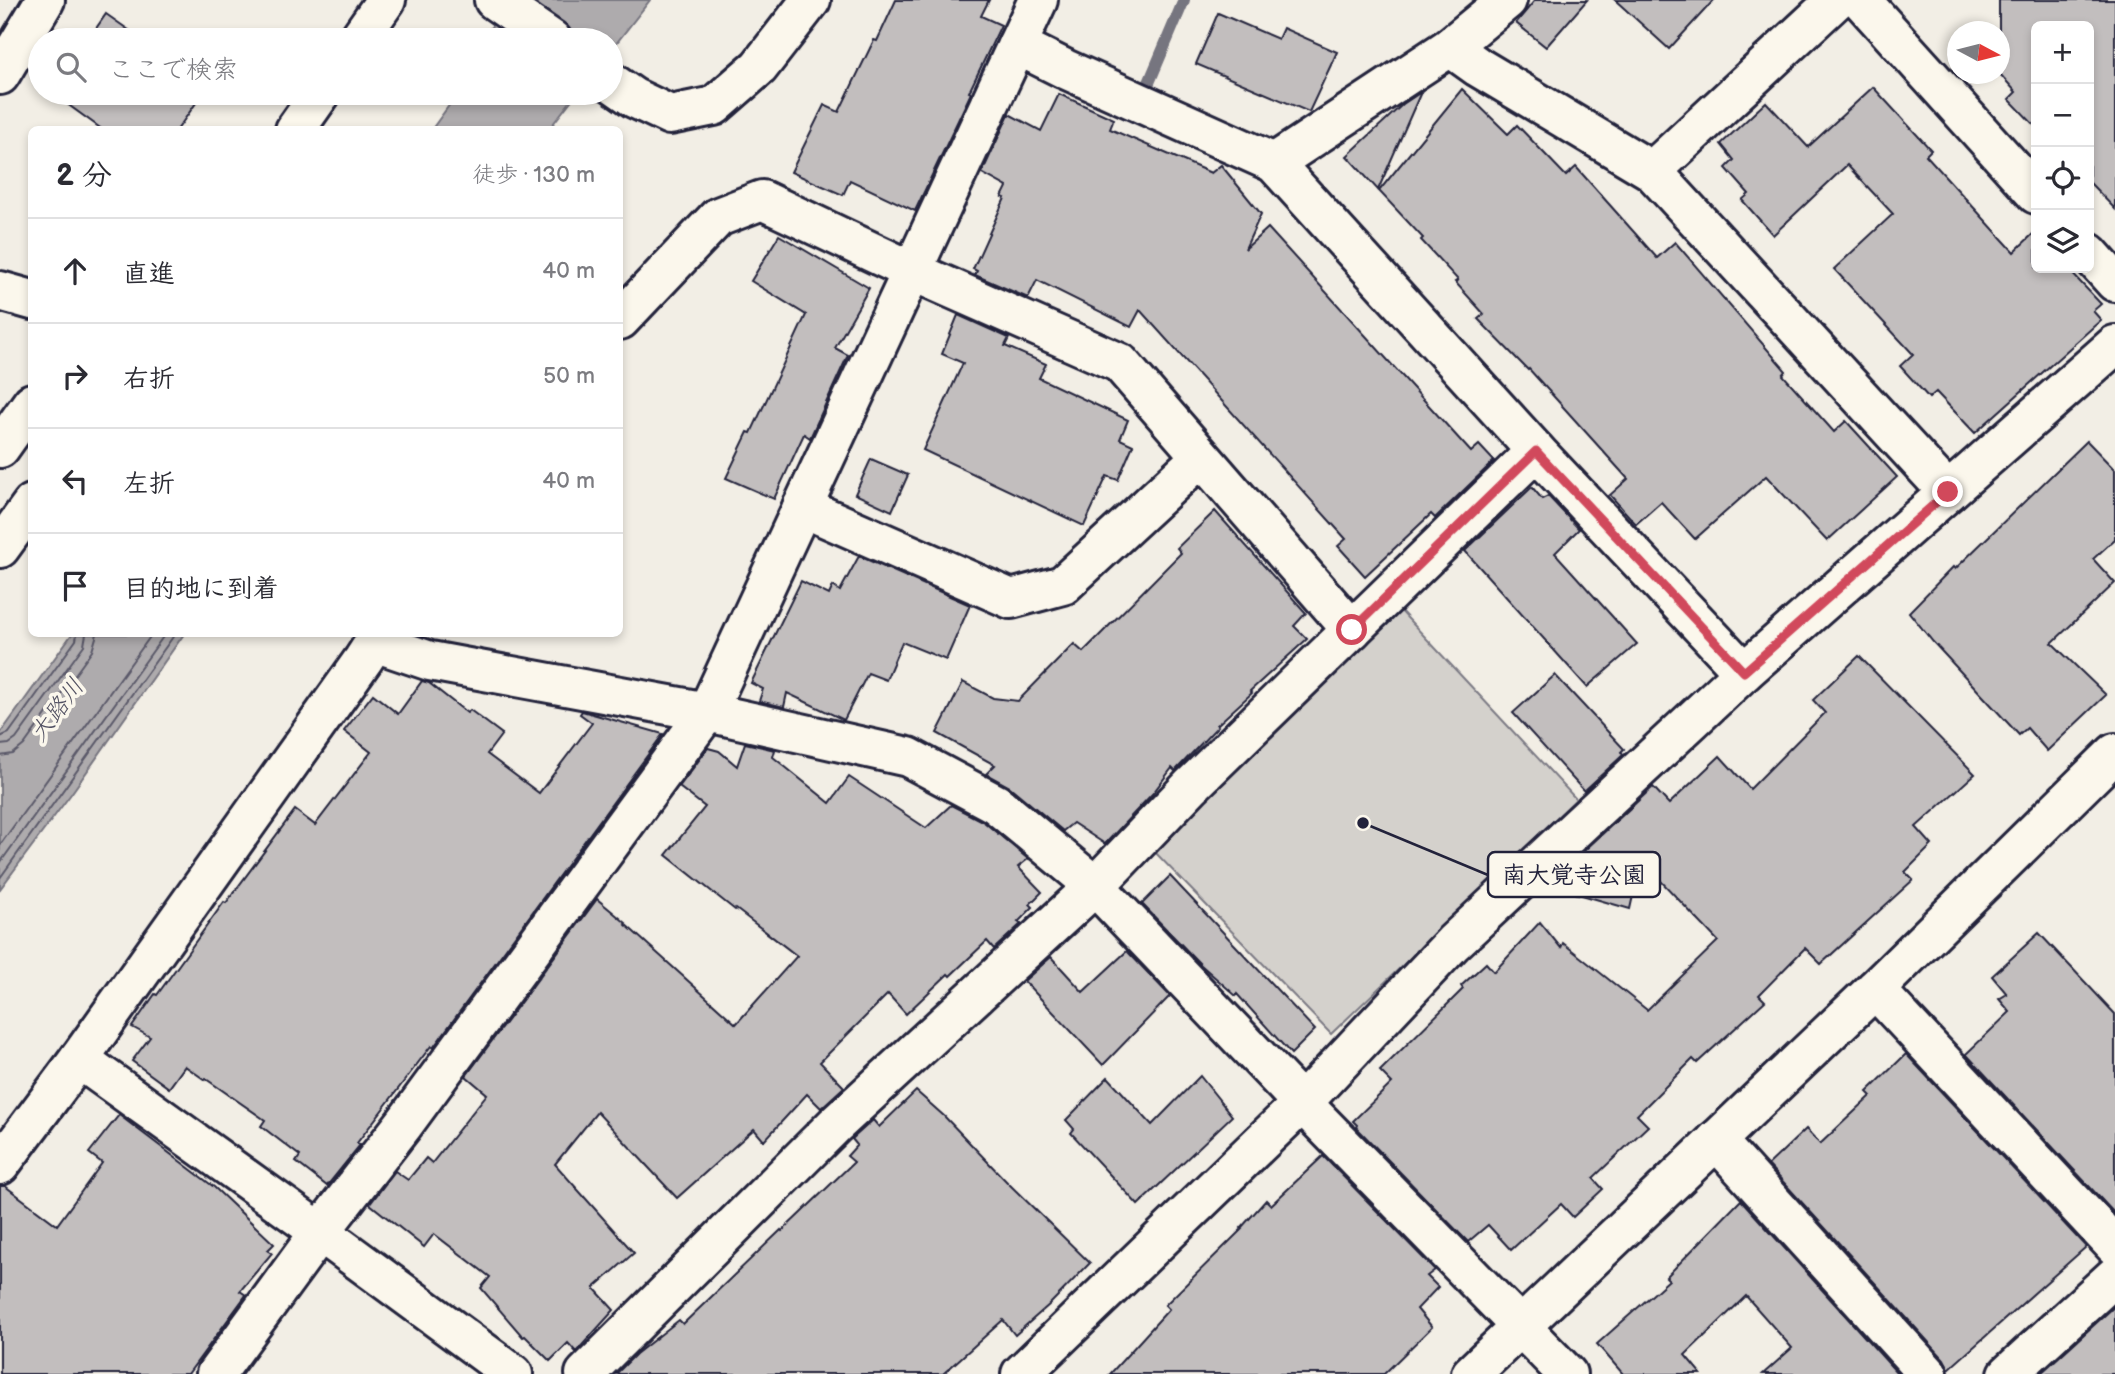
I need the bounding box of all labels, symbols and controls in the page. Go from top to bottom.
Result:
north arrow [1947,21,2010,84]
map controls [2031,21,2094,273]
button: + [2031,21,2094,84]
search box [28,28,623,105]
icon: search [52,48,90,86]
text: ここで検索 [108,55,238,86]
button: − [2031,84,2094,147]
button: locate [2031,147,2094,210]
text: 2 分 [56,158,112,194]
text: 徒歩 · 130 m [472,161,595,189]
button: layers [2031,210,2094,273]
icon: ahead [56,252,94,290]
text: 40 m [542,257,595,285]
text: 直進 [123,259,175,290]
icon: right [56,357,94,395]
text: 50 m [543,362,595,390]
text: 右折 [123,364,175,395]
icon: left [56,462,94,500]
text: 40 m [542,467,595,495]
text: 左折 [123,469,175,500]
route end [1932,476,1963,507]
icon: arrive [56,567,94,605]
text: 目的地に到着 [123,574,279,605]
route start [1336,614,1367,645]
water label: 大路川 [24,673,90,747]
callout: 南大覚寺公園 [1488,852,1660,897]
text: 南大覚寺公園 [1502,861,1646,890]

